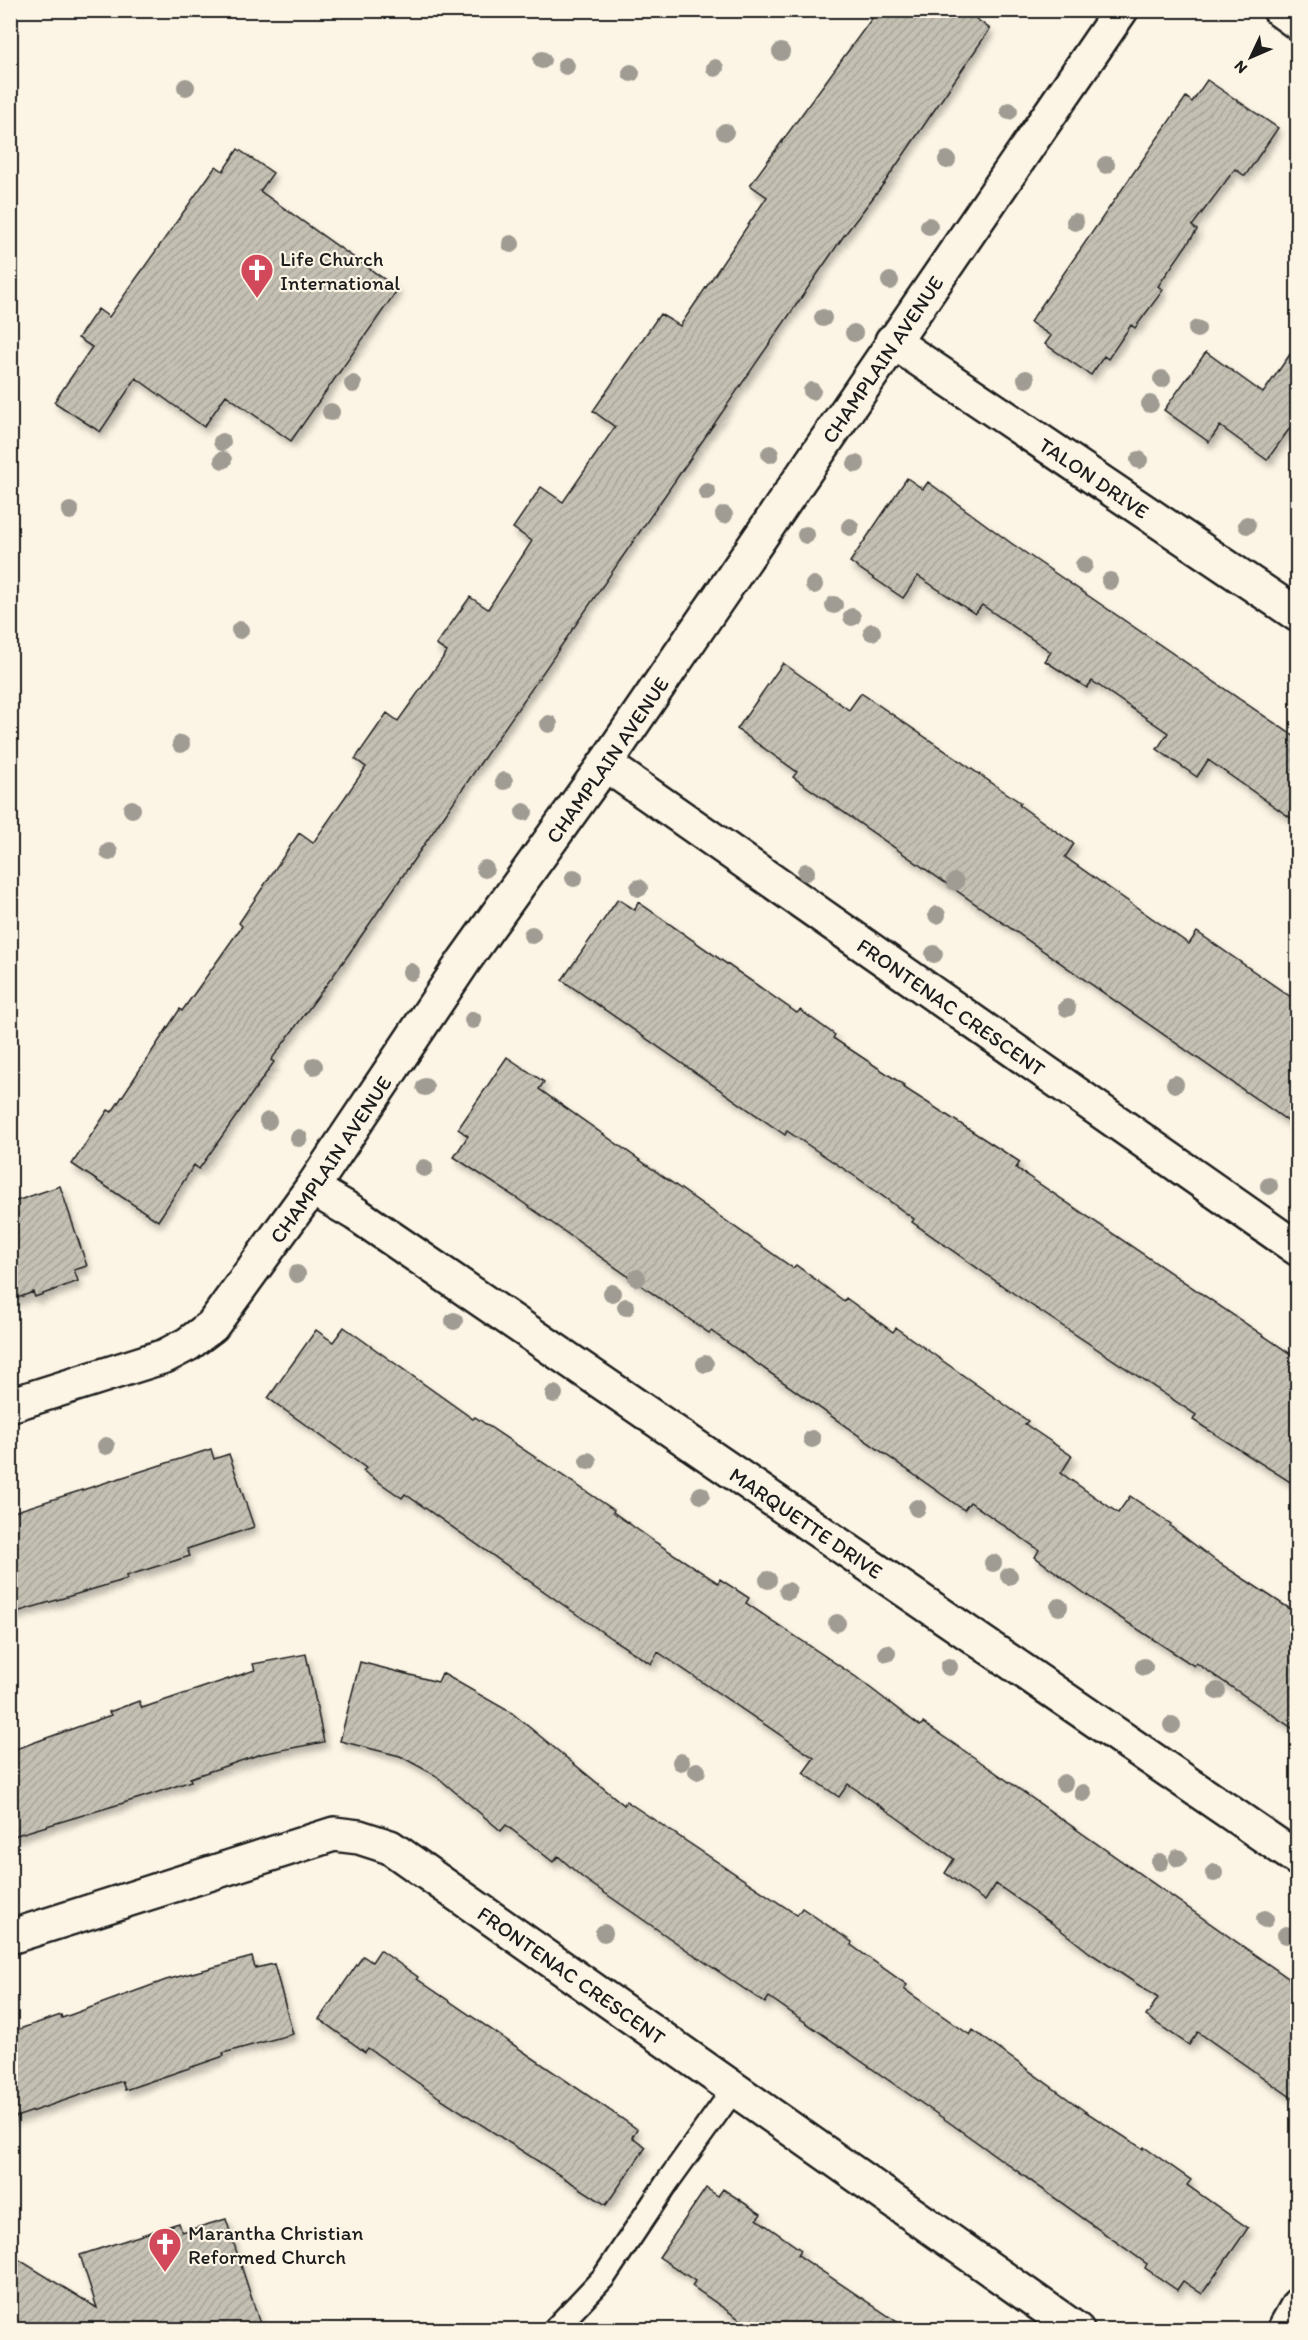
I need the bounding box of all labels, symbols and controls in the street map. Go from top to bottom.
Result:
north arrow [1221,27,1281,87]
text: N [1230,57,1251,78]
place label: Life Church International [280,246,400,295]
church icon: Life Church International [239,252,275,299]
street label: CHAMPLAIN AVENUE [816,271,948,448]
street label: TALON DRIVE [1034,431,1154,524]
street label: CHAMPLAIN AVENUE [540,672,674,848]
street label: FRONTENAC CRESCENT [853,932,1051,1081]
street label: CHAMPLAIN AVENUE [264,1071,396,1248]
street label: MARQUETTE DRIVE [725,1461,888,1584]
street label: FRONTENAC CRESCENT [473,1900,671,2050]
place label: Marantha Christian Reformed Church [188,2220,364,2269]
church icon: Marantha Christian Reformed Church [147,2226,183,2273]

